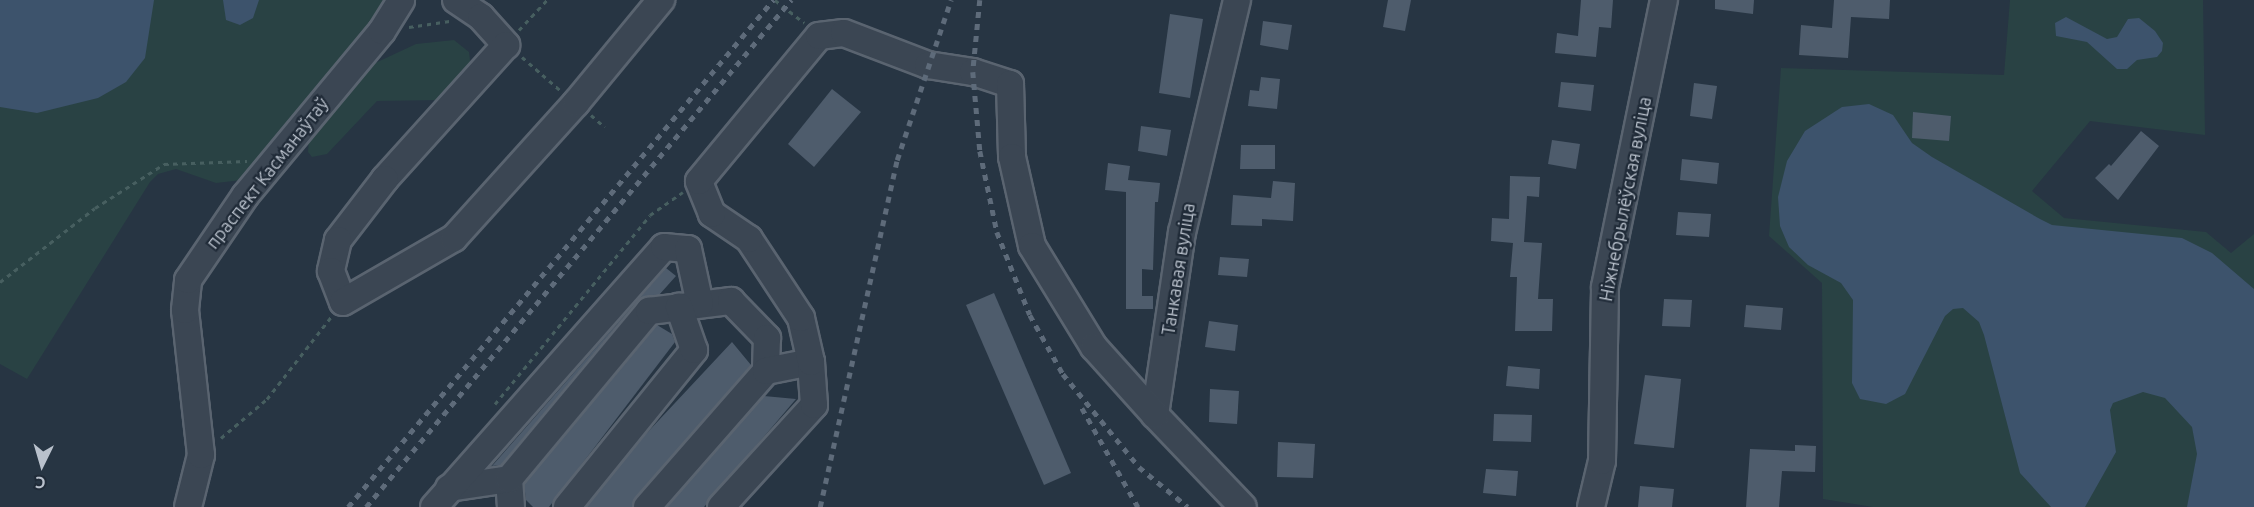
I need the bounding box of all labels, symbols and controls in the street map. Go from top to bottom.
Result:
street label: праспект Касманаўтаў [201,93,333,253]
street label: Ніжнебрылёўская вуліца [1595,95,1655,303]
street label: Танкавая вуліца [1157,201,1199,337]
north arrow [12,435,72,495]
text: С [35,474,46,492]

